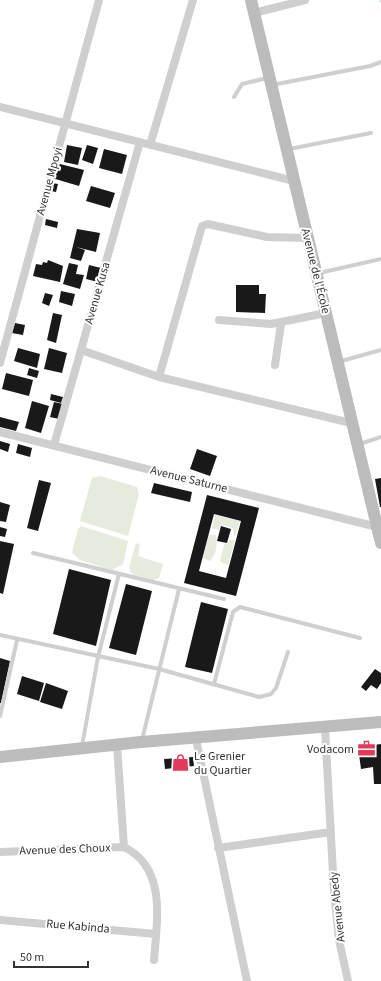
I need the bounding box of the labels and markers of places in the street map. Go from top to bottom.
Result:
office icon: Vodacom [357,739,377,759]
place label: Vodacom [307,741,354,758]
place label: Le Grenier du Quartier [194,748,252,779]
shop icon: Le Grenier du Quartier [171,753,191,773]

